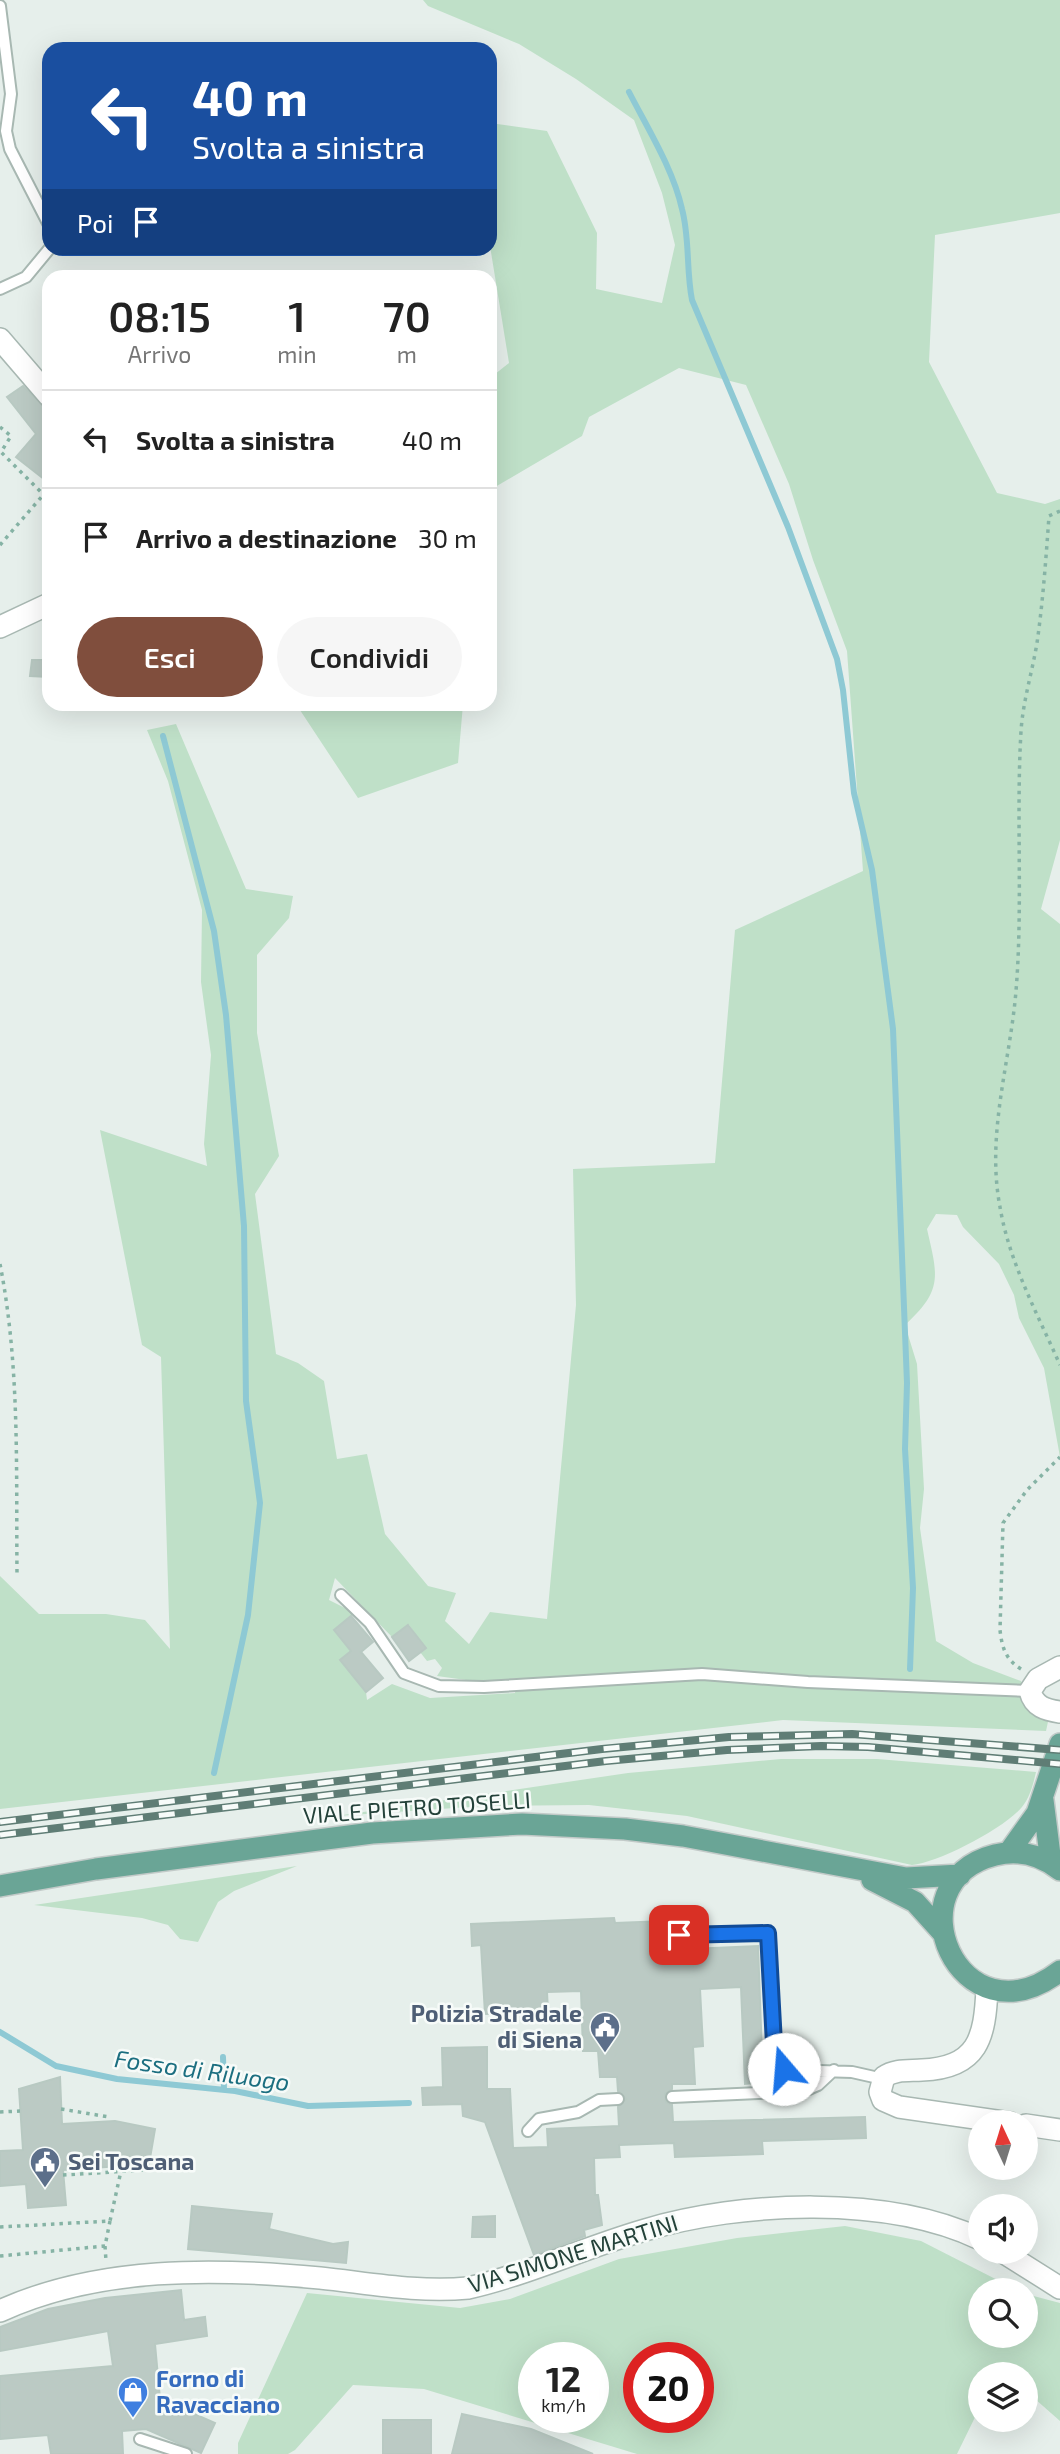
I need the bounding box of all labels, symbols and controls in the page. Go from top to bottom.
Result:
text: 40 m [192,67,308,126]
icon: left [77,70,168,161]
text: Svolta a sinistra [192,127,425,165]
icon: arrive [127,203,165,241]
text: Poi [77,207,113,238]
text: 08:15 [108,290,211,340]
text: 1 [288,290,306,340]
text: 70 [383,290,431,340]
text: Arrivo [128,340,191,368]
text: min [277,340,317,368]
text: m [397,340,417,368]
icon: left [77,420,115,458]
text: Svolta a sinistra [136,424,335,455]
text: 40 m [402,424,462,455]
icon: arrive [77,518,115,556]
text: Arrivo a destinazione [136,522,397,553]
text: 30 m [418,522,477,553]
button: Esci [77,617,263,697]
button: Condividi [277,617,462,697]
street label: VIALE PIETRO TOSELLI [302,1785,532,1829]
pin [649,1905,709,1965]
icon: arrive [660,1916,698,1954]
place label: Polizia Stradale di Siena [411,1999,582,2053]
public building icon: Polizia Stradale di Siena [588,2010,622,2054]
position arrow [747,2032,821,2106]
water label: Fosso di Riluogo [113,2043,292,2096]
north arrow [968,2110,1038,2180]
map controls [968,2110,1038,2432]
public building icon: Sei Toscana [28,2145,62,2189]
place label: Sei Toscana [68,2147,194,2175]
button: sound [968,2194,1038,2264]
street label: VIA SIMONE MARTINI [465,2208,681,2298]
button: search [968,2278,1038,2348]
speed limit sign: 20 [623,2342,714,2433]
text: 12 [546,2357,581,2399]
button: layers [968,2362,1038,2432]
place label: Forno di Ravacciano [156,2364,280,2418]
shop icon: Forno di Ravacciano [116,2375,150,2419]
text: km/h [541,2394,586,2416]

